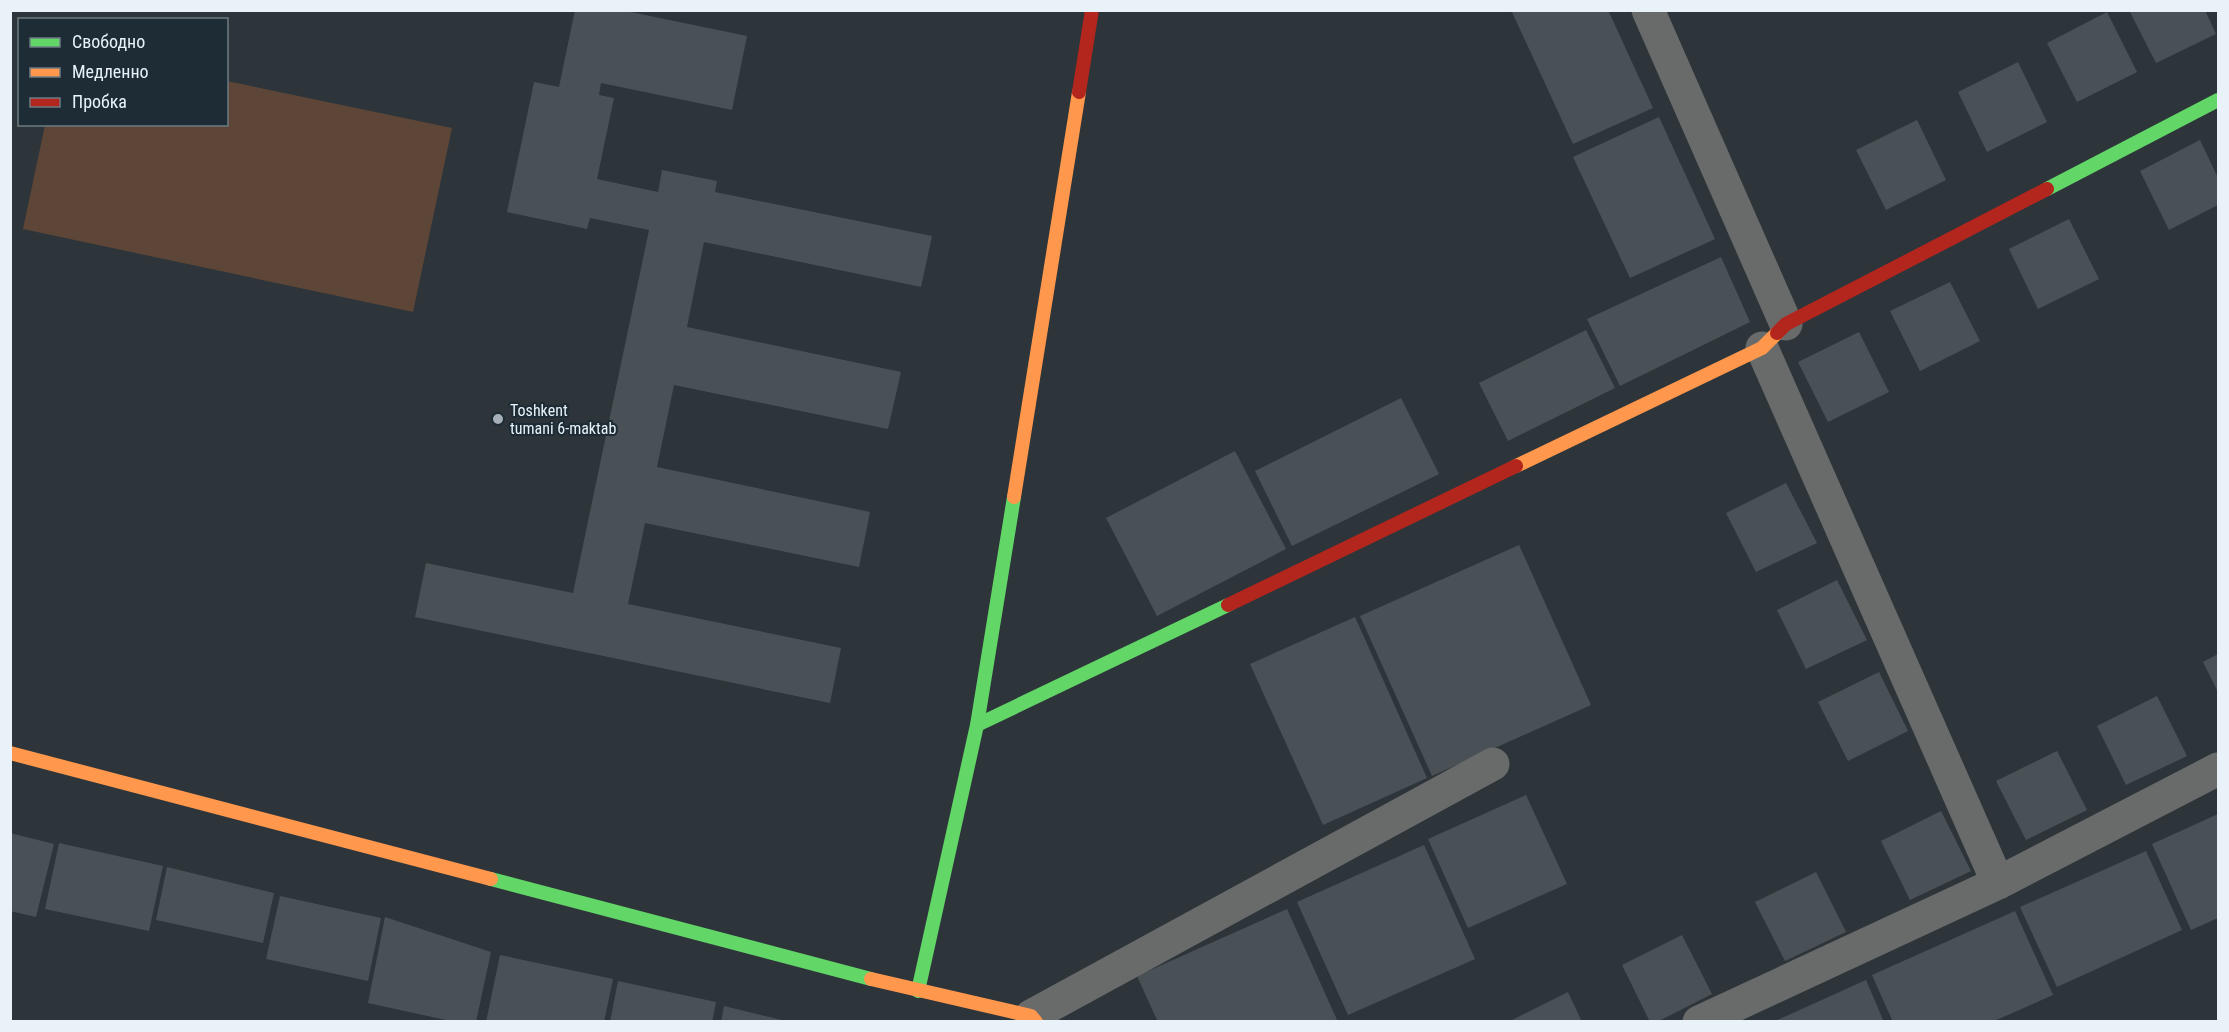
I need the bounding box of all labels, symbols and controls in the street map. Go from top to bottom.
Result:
legend [18,18,228,126]
text: Свободно [72,31,145,52]
text: Медленно [72,61,149,82]
text: Пробка [72,91,127,112]
place label: Toshkent tumani 6-maktab [510,401,616,438]
marker: Toshkent tumani 6-maktab [491,412,505,426]

